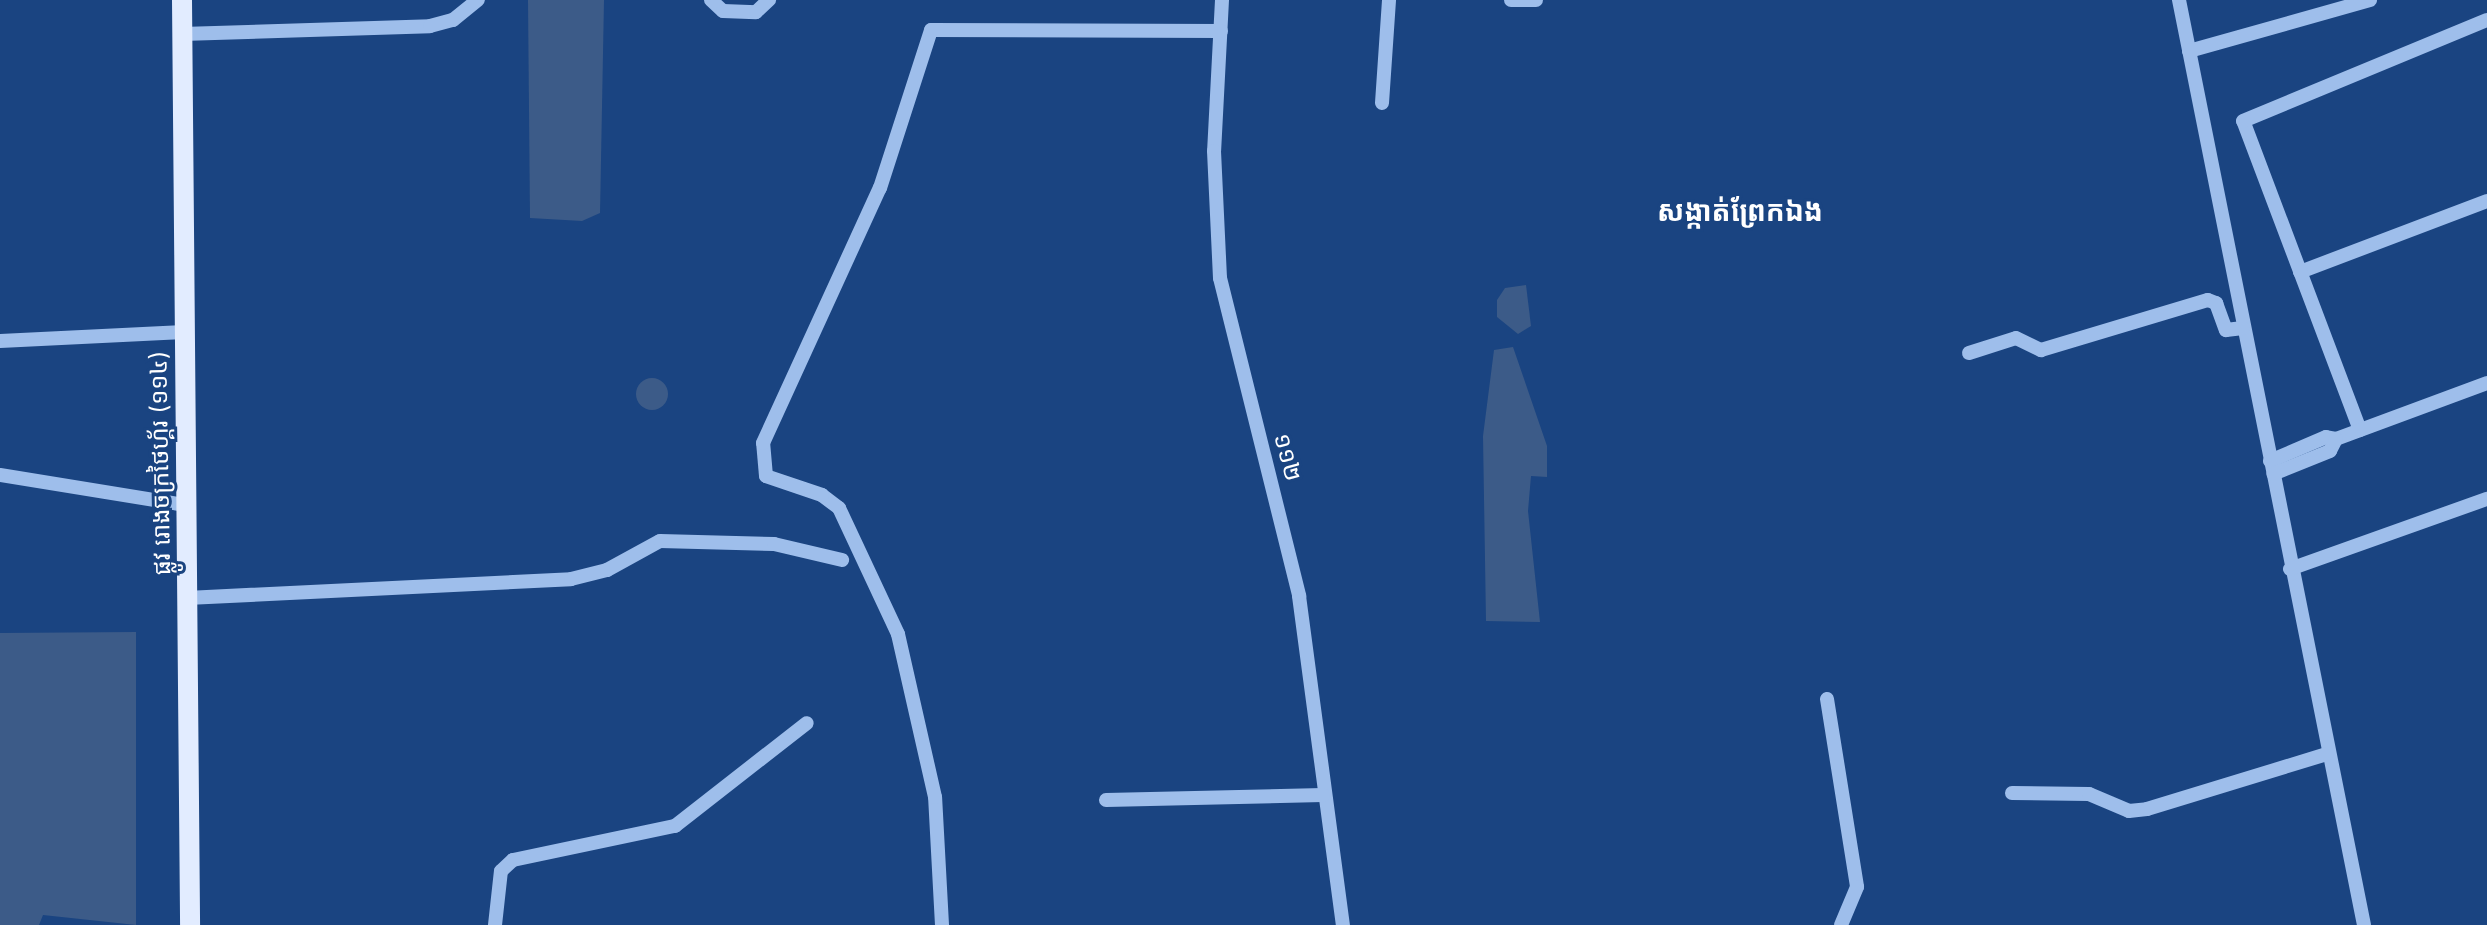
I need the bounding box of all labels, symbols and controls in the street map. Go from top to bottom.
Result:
district label: សង្កាត់ព្រែកឯង [1657,194,1823,228]
street label: ផ្លូវ រោងចក្រថៃហ្គ័រ (១១៤) [144,350,176,576]
street label: ១១២ [1268,430,1308,484]

